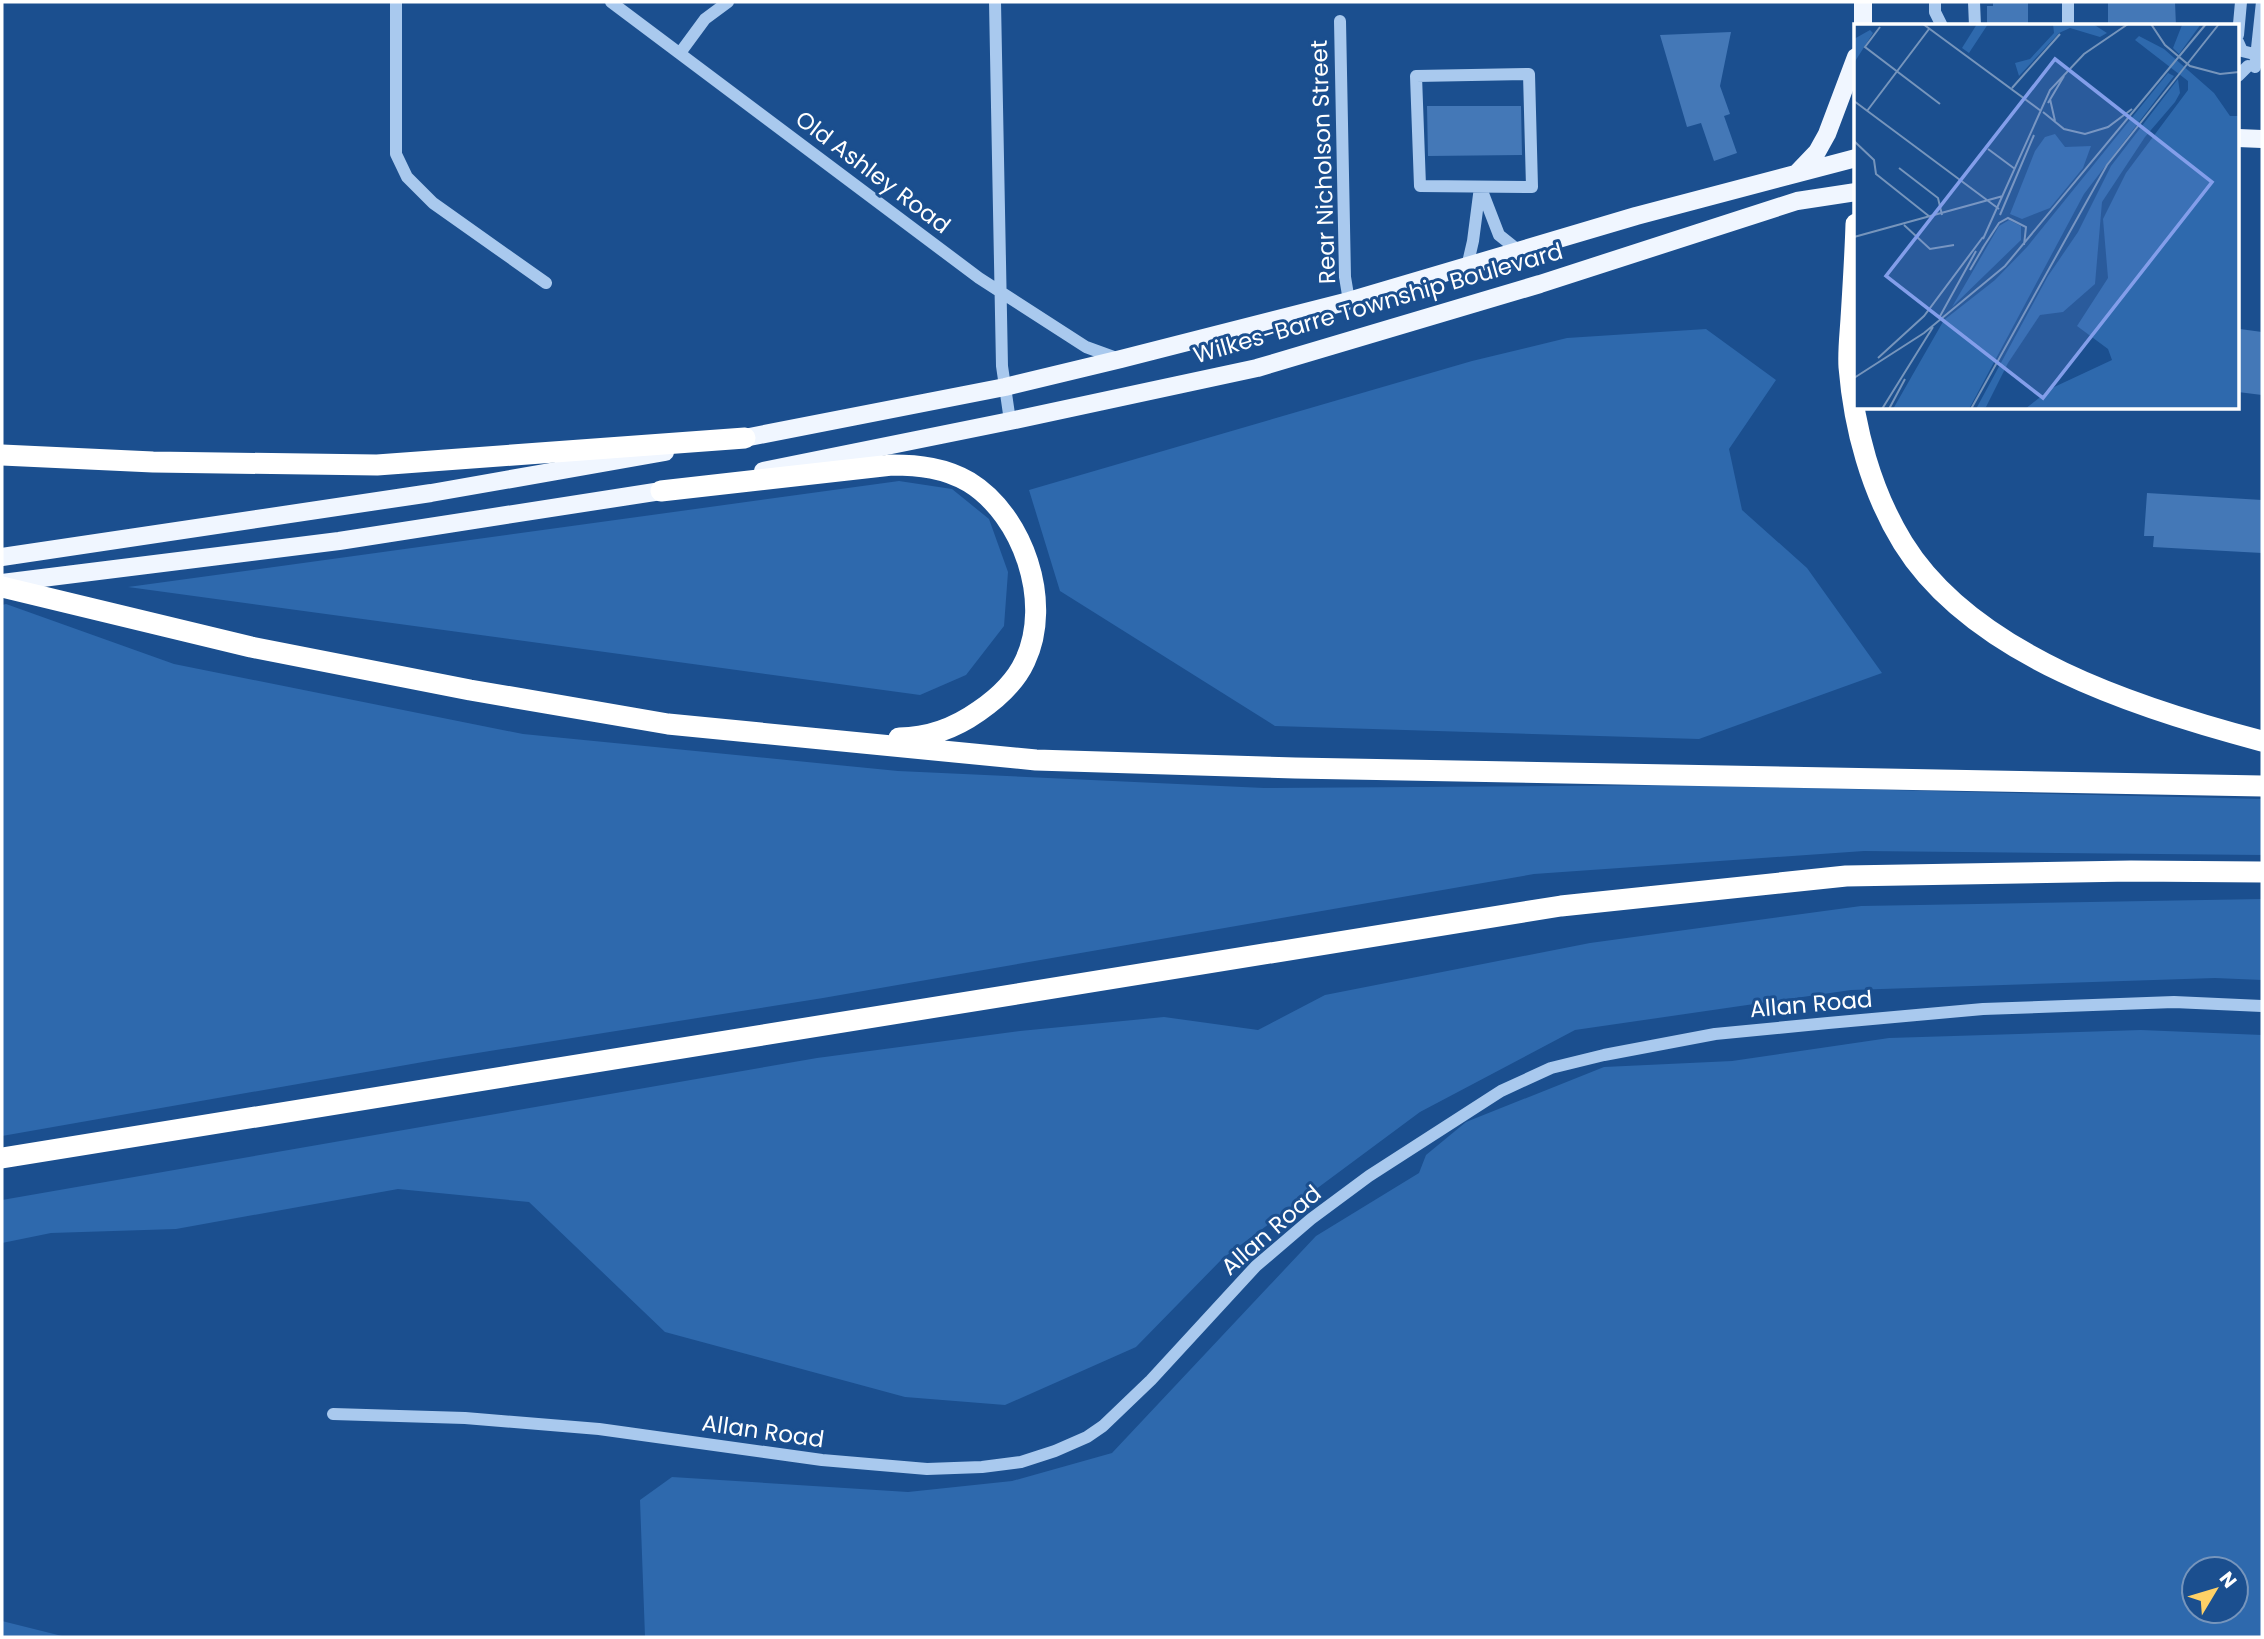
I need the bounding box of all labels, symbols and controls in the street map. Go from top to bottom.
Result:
inset map [1854,24,2240,410]
street label: Rear Nicholson Street [1303,39,1343,285]
street label: Old Ashley Road [789,103,957,241]
street label: Wilkes-Barre Township Boulevard [1190,235,1566,371]
street label: Allan Road [1748,983,1874,1025]
street label: Allan Road [1214,1178,1328,1282]
street label: Allan Road [700,1407,826,1455]
north arrow [2180,1555,2250,1625]
text: N [2213,1566,2243,1594]

